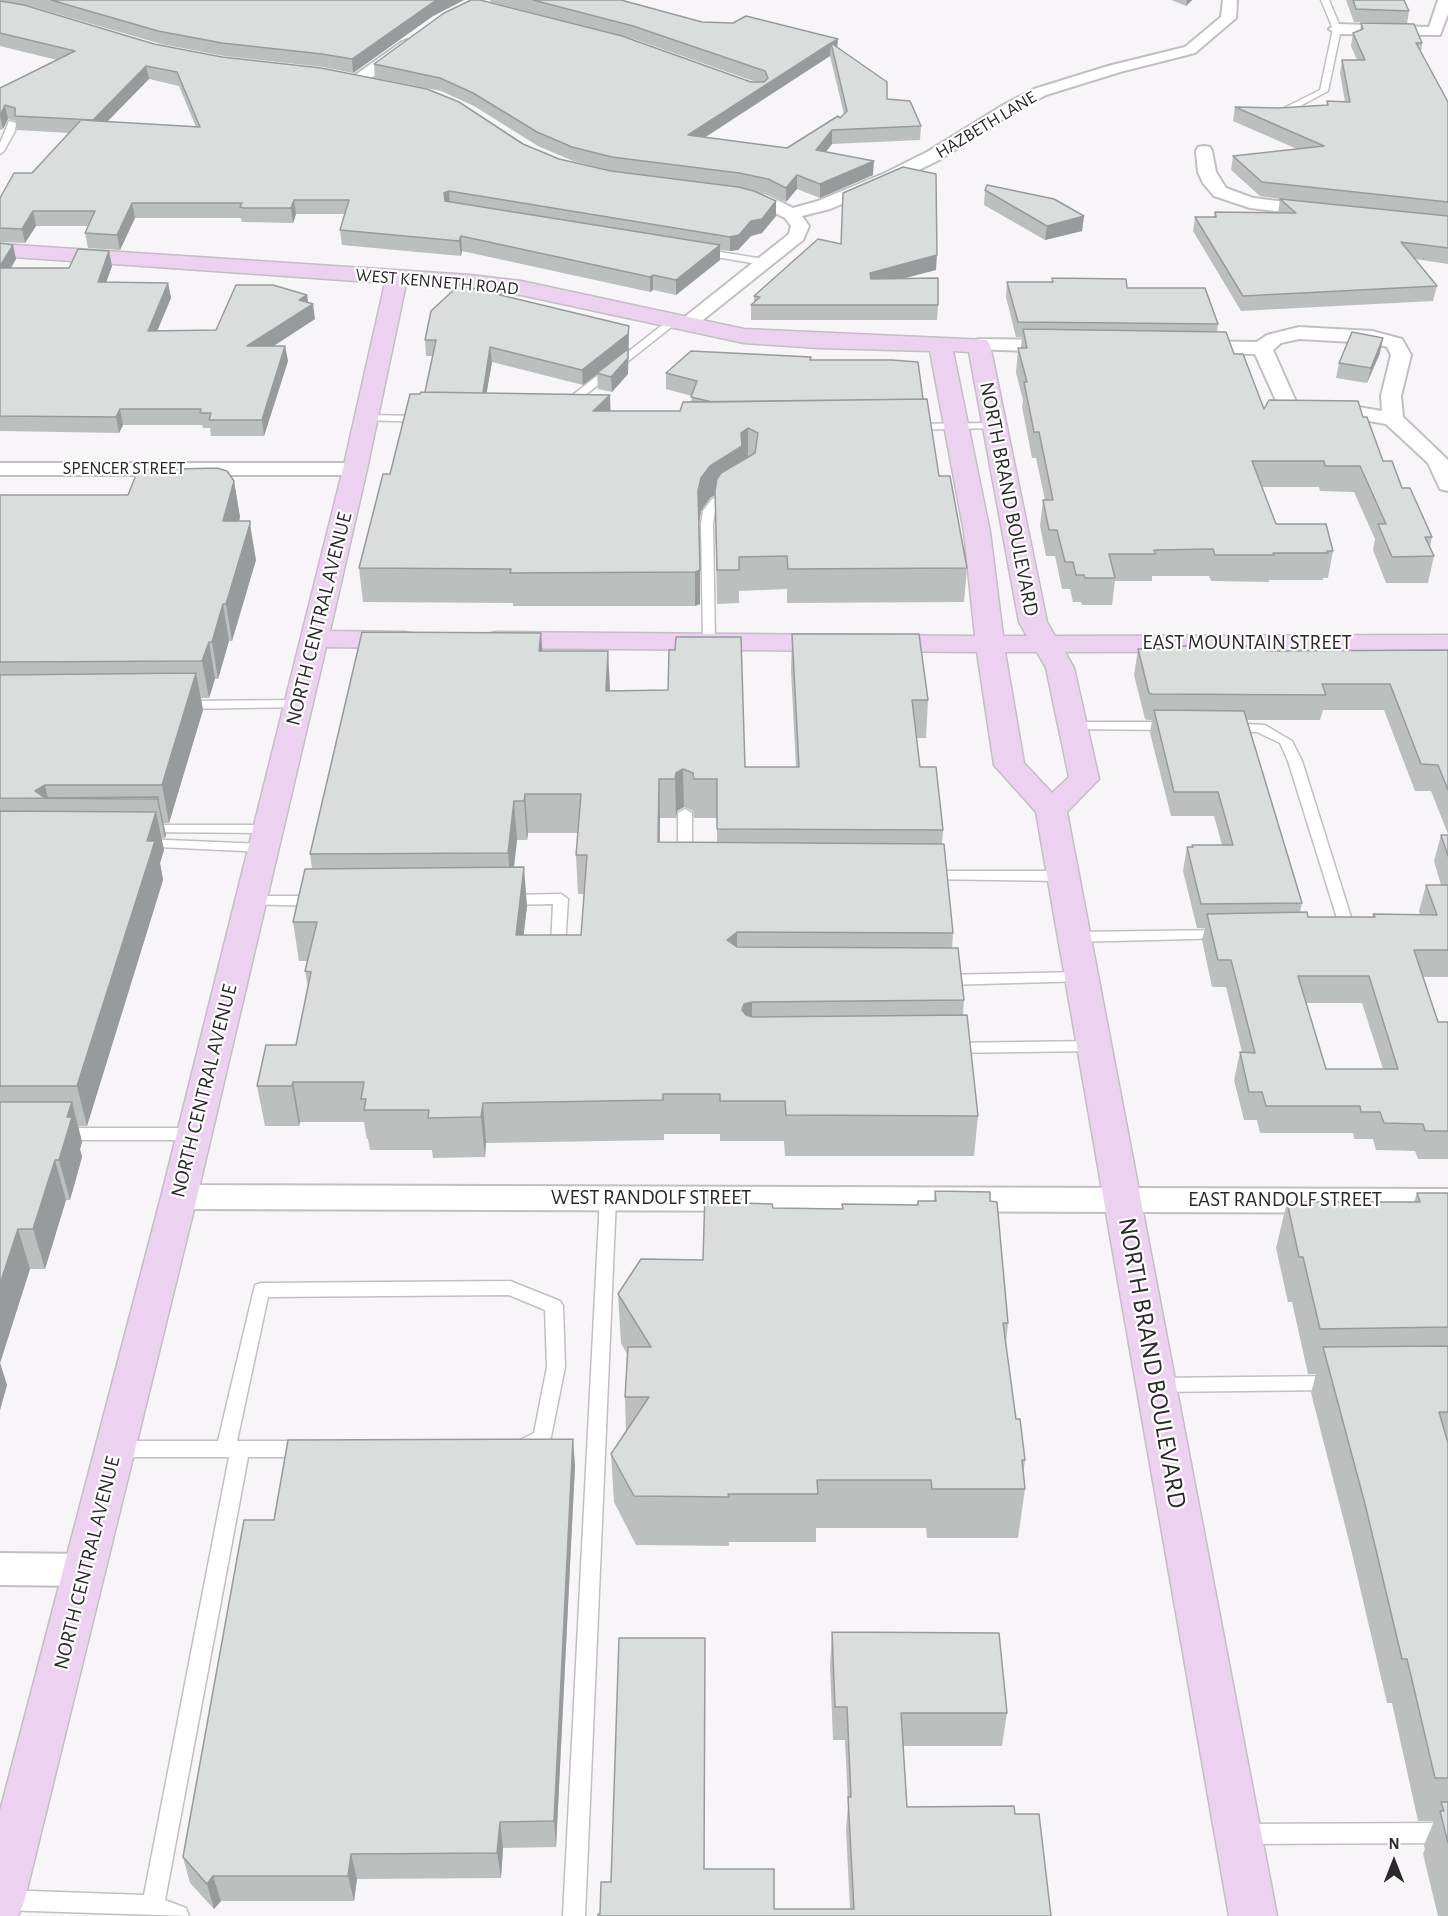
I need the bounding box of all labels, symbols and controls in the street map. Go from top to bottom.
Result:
street label: HAZBETH LANE [932,87,1040,163]
street label: WEST KENNETH ROAD [355,264,519,300]
street label: NORTH BRAND BOULEVARD [974,380,1044,618]
street label: SPENCER STREET [63,458,185,480]
street label: NORTH CENTRAL AVENUE [280,510,358,728]
street label: EAST MOUNTAIN STREET [1142,630,1352,656]
street label: NORTH CENTRAL AVENUE [165,982,243,1200]
street label: WEST RANDOLF STREET [551,1185,751,1211]
street label: EAST RANDOLF STREET [1188,1187,1382,1213]
street label: NORTH BRAND BOULEVARD [1111,1215,1193,1511]
street label: NORTH CENTRAL AVENUE [48,1454,126,1672]
north arrow [1364,1832,1424,1892]
text: N [1388,1836,1400,1852]

